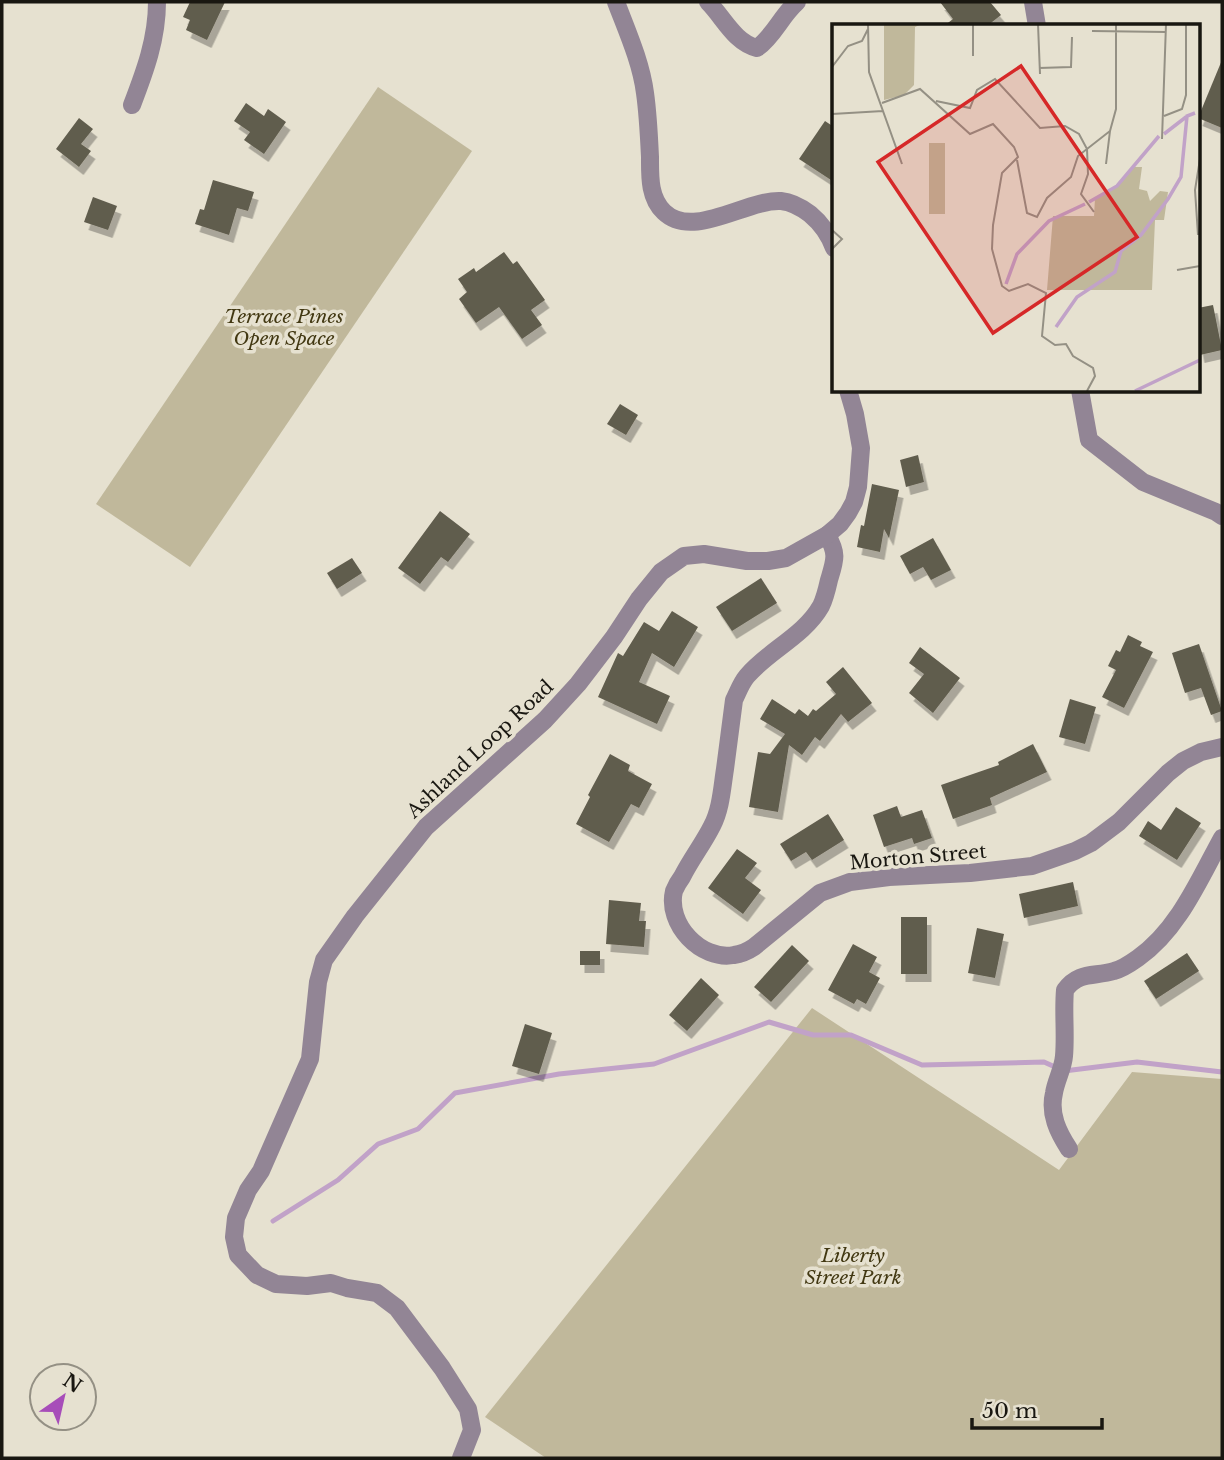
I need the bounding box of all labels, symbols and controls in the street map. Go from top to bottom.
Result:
inset map [832,24,1200,392]
park label: Terrace Pines Open Space [225,305,343,350]
street label: Ashland Loop Road [401,675,558,824]
street label: Morton Street [849,840,988,874]
park label: Liberty Street Park [804,1244,902,1289]
north arrow [28,1362,98,1432]
text: N [58,1369,86,1398]
scale bar [972,1386,1102,1430]
text: 50 m [982,1398,1038,1424]

